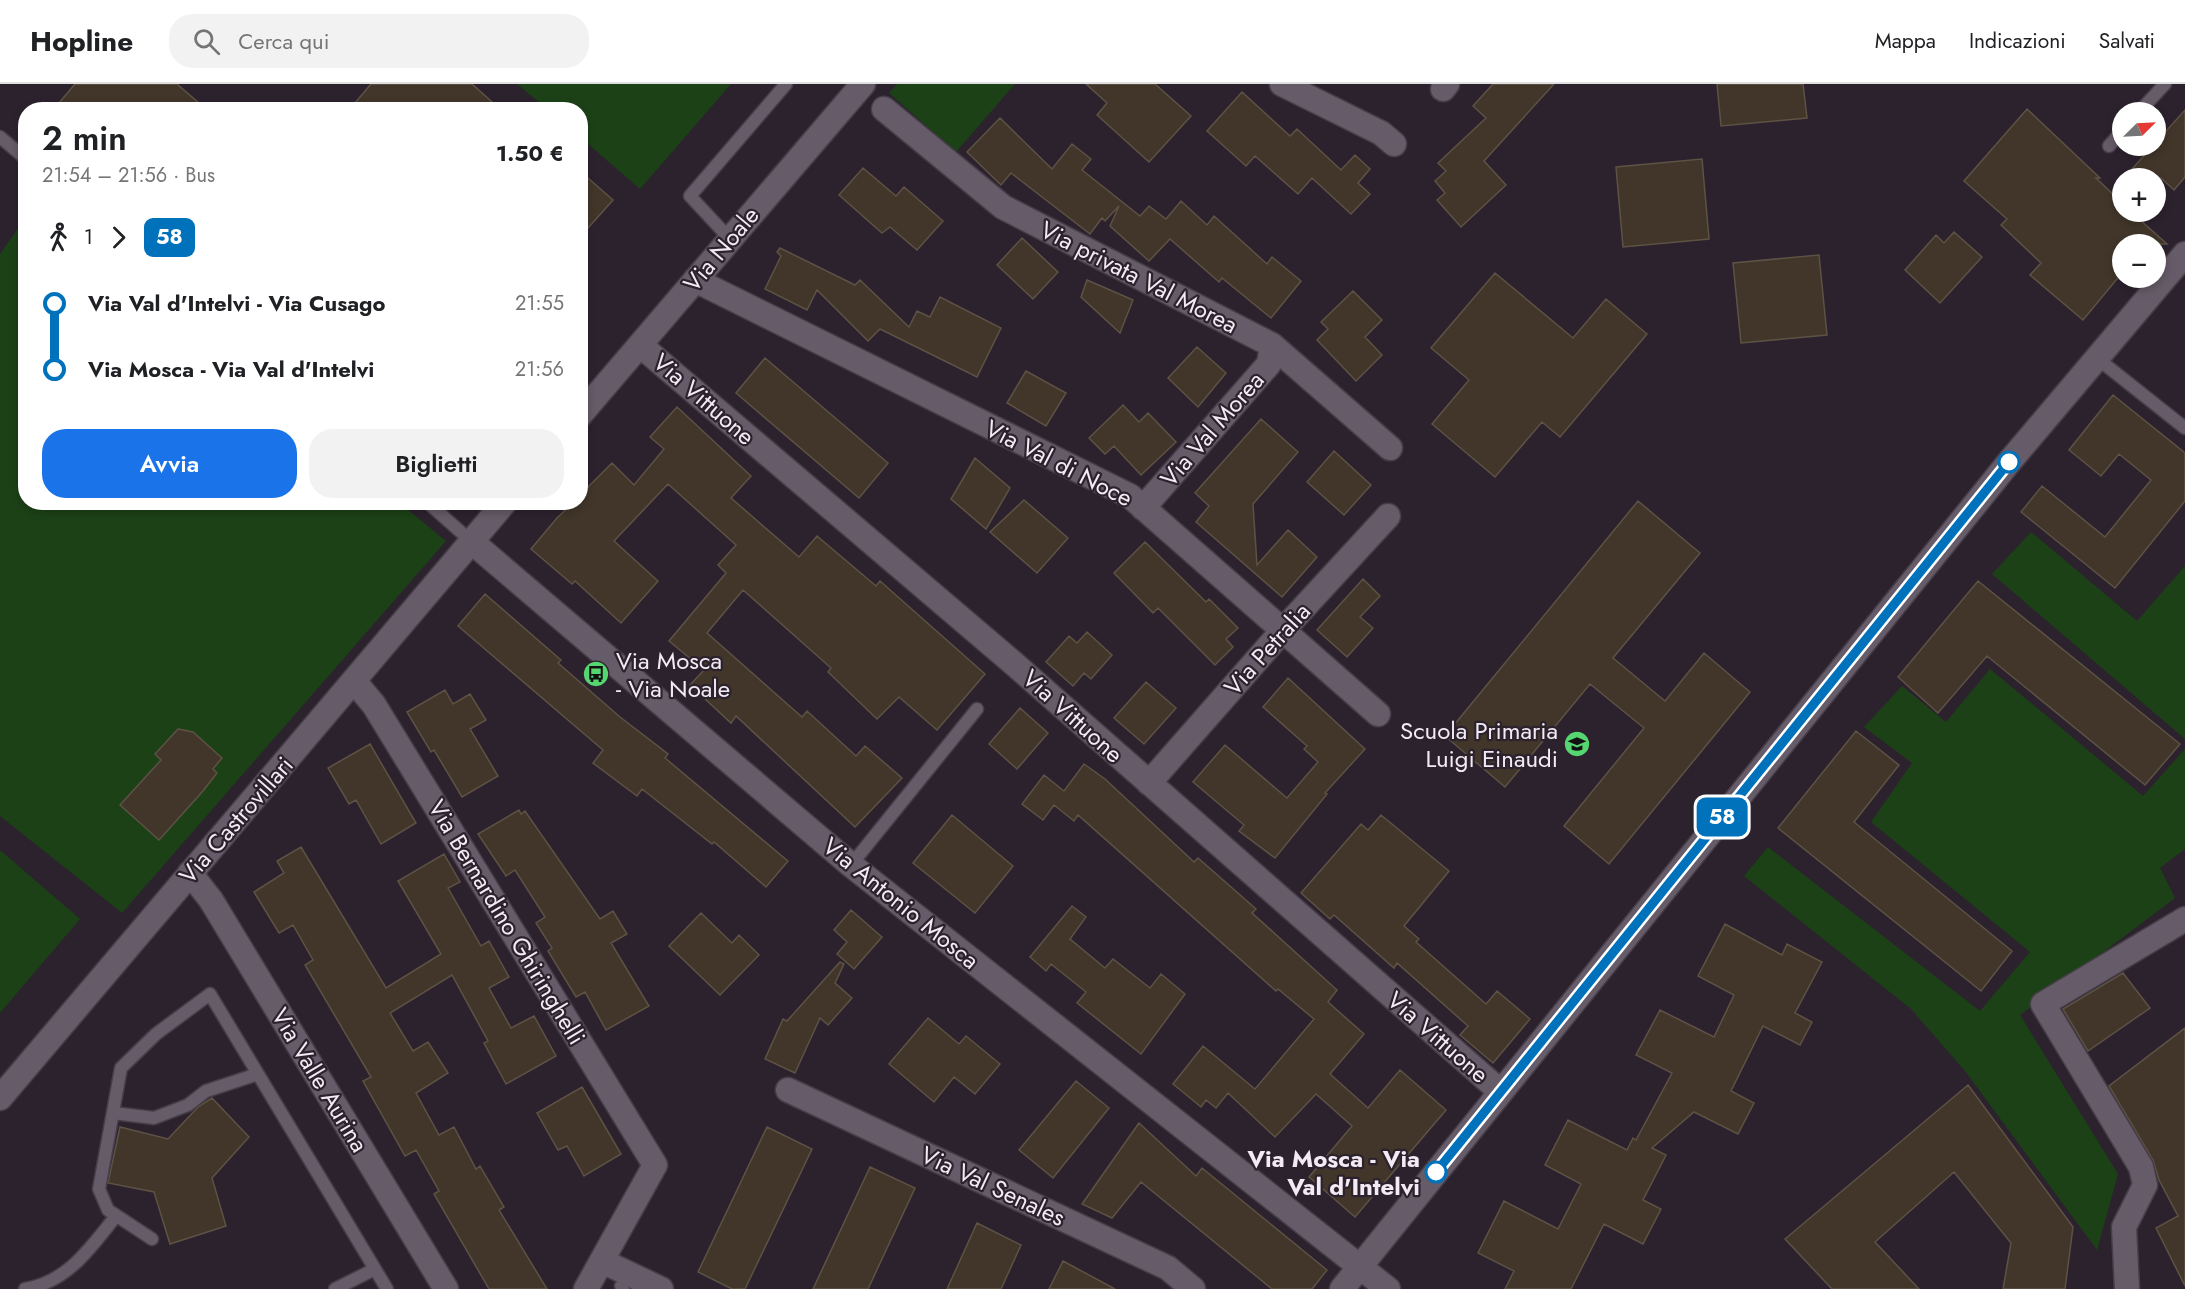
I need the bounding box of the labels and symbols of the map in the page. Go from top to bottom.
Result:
north arrow [2112,102,2166,156]
street label: Via Noale [675,199,767,299]
street label: Via privata Val Morea [1034,212,1244,342]
street label: Via Vittuone [645,345,763,453]
street label: Via Val Morea [1152,364,1272,494]
street label: Via Val di Noce [979,411,1139,515]
unlabelled marker [1998,451,2020,473]
street label: Via Petralia [1216,595,1318,703]
place label: Via Mosca - Via Noale [616,643,730,706]
bus stop icon: Via Mosca - Via Noale [581,659,611,689]
street label: Via Vittuone [1015,661,1131,771]
place label: Scuola Primaria Luigi Einaudi [1400,713,1558,776]
school or university icon: Scuola Primaria Luigi Einaudi [1562,729,1592,759]
street label: Via Castrovillari [171,749,301,891]
street label: Via Bernardino Ghiringhelli [420,793,594,1051]
line badge: 58 [1695,798,1749,836]
street label: Via Antonio Mosca [815,829,987,977]
street label: Via Vittuone [1379,983,1497,1091]
street label: Via Valle Aurina [263,1001,377,1159]
street label: Via Val Senales [915,1137,1071,1235]
place label: Via Mosca - Via Val d'Intelvi [1246,1141,1420,1204]
marker: Via Mosca - Via Val d'Intelvi [1425,1161,1447,1183]

